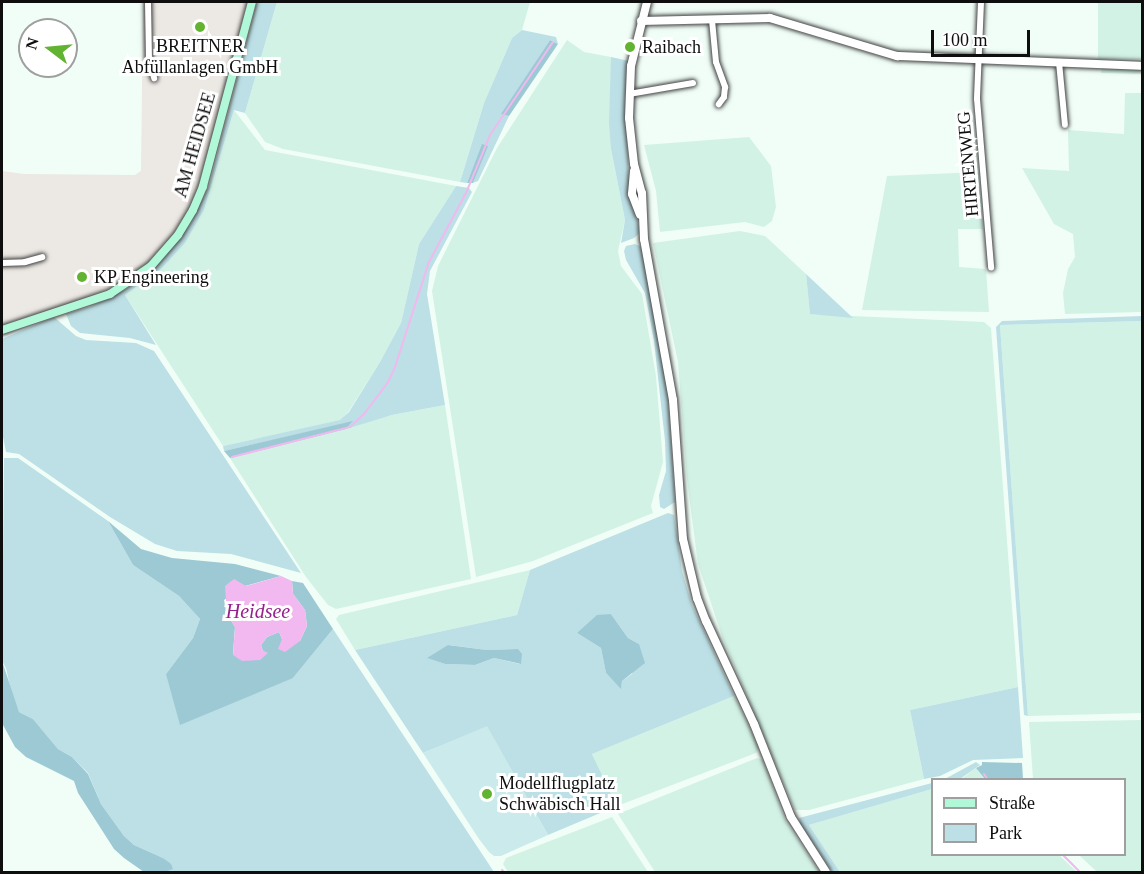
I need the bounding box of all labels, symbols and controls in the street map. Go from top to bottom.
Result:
north arrow [18,18,78,78]
scale bar [934,18,1033,56]
marker: BREITNER Abfüllanlagen GmbH [193,20,207,34]
text: 100 m [942,30,988,50]
text: N [22,36,42,51]
place label: BREITNER Abfüllanlagen GmbH [122,36,278,78]
place label: Raibach [642,36,701,58]
marker: Raibach [623,40,637,54]
street label: AM HEIDSEE [170,90,220,200]
street label: HIRTENWEG [953,110,983,218]
place label: KP Engineering [94,266,209,288]
marker: KP Engineering [75,270,89,284]
water label: Heidsee [226,599,290,623]
place label: Modellflugplatz Schwäbisch Hall [499,773,620,816]
legend [931,778,1126,856]
marker: Modellflugplatz Schwäbisch Hall [480,787,494,801]
text: Straße [989,793,1035,813]
text: Park [989,823,1022,843]

